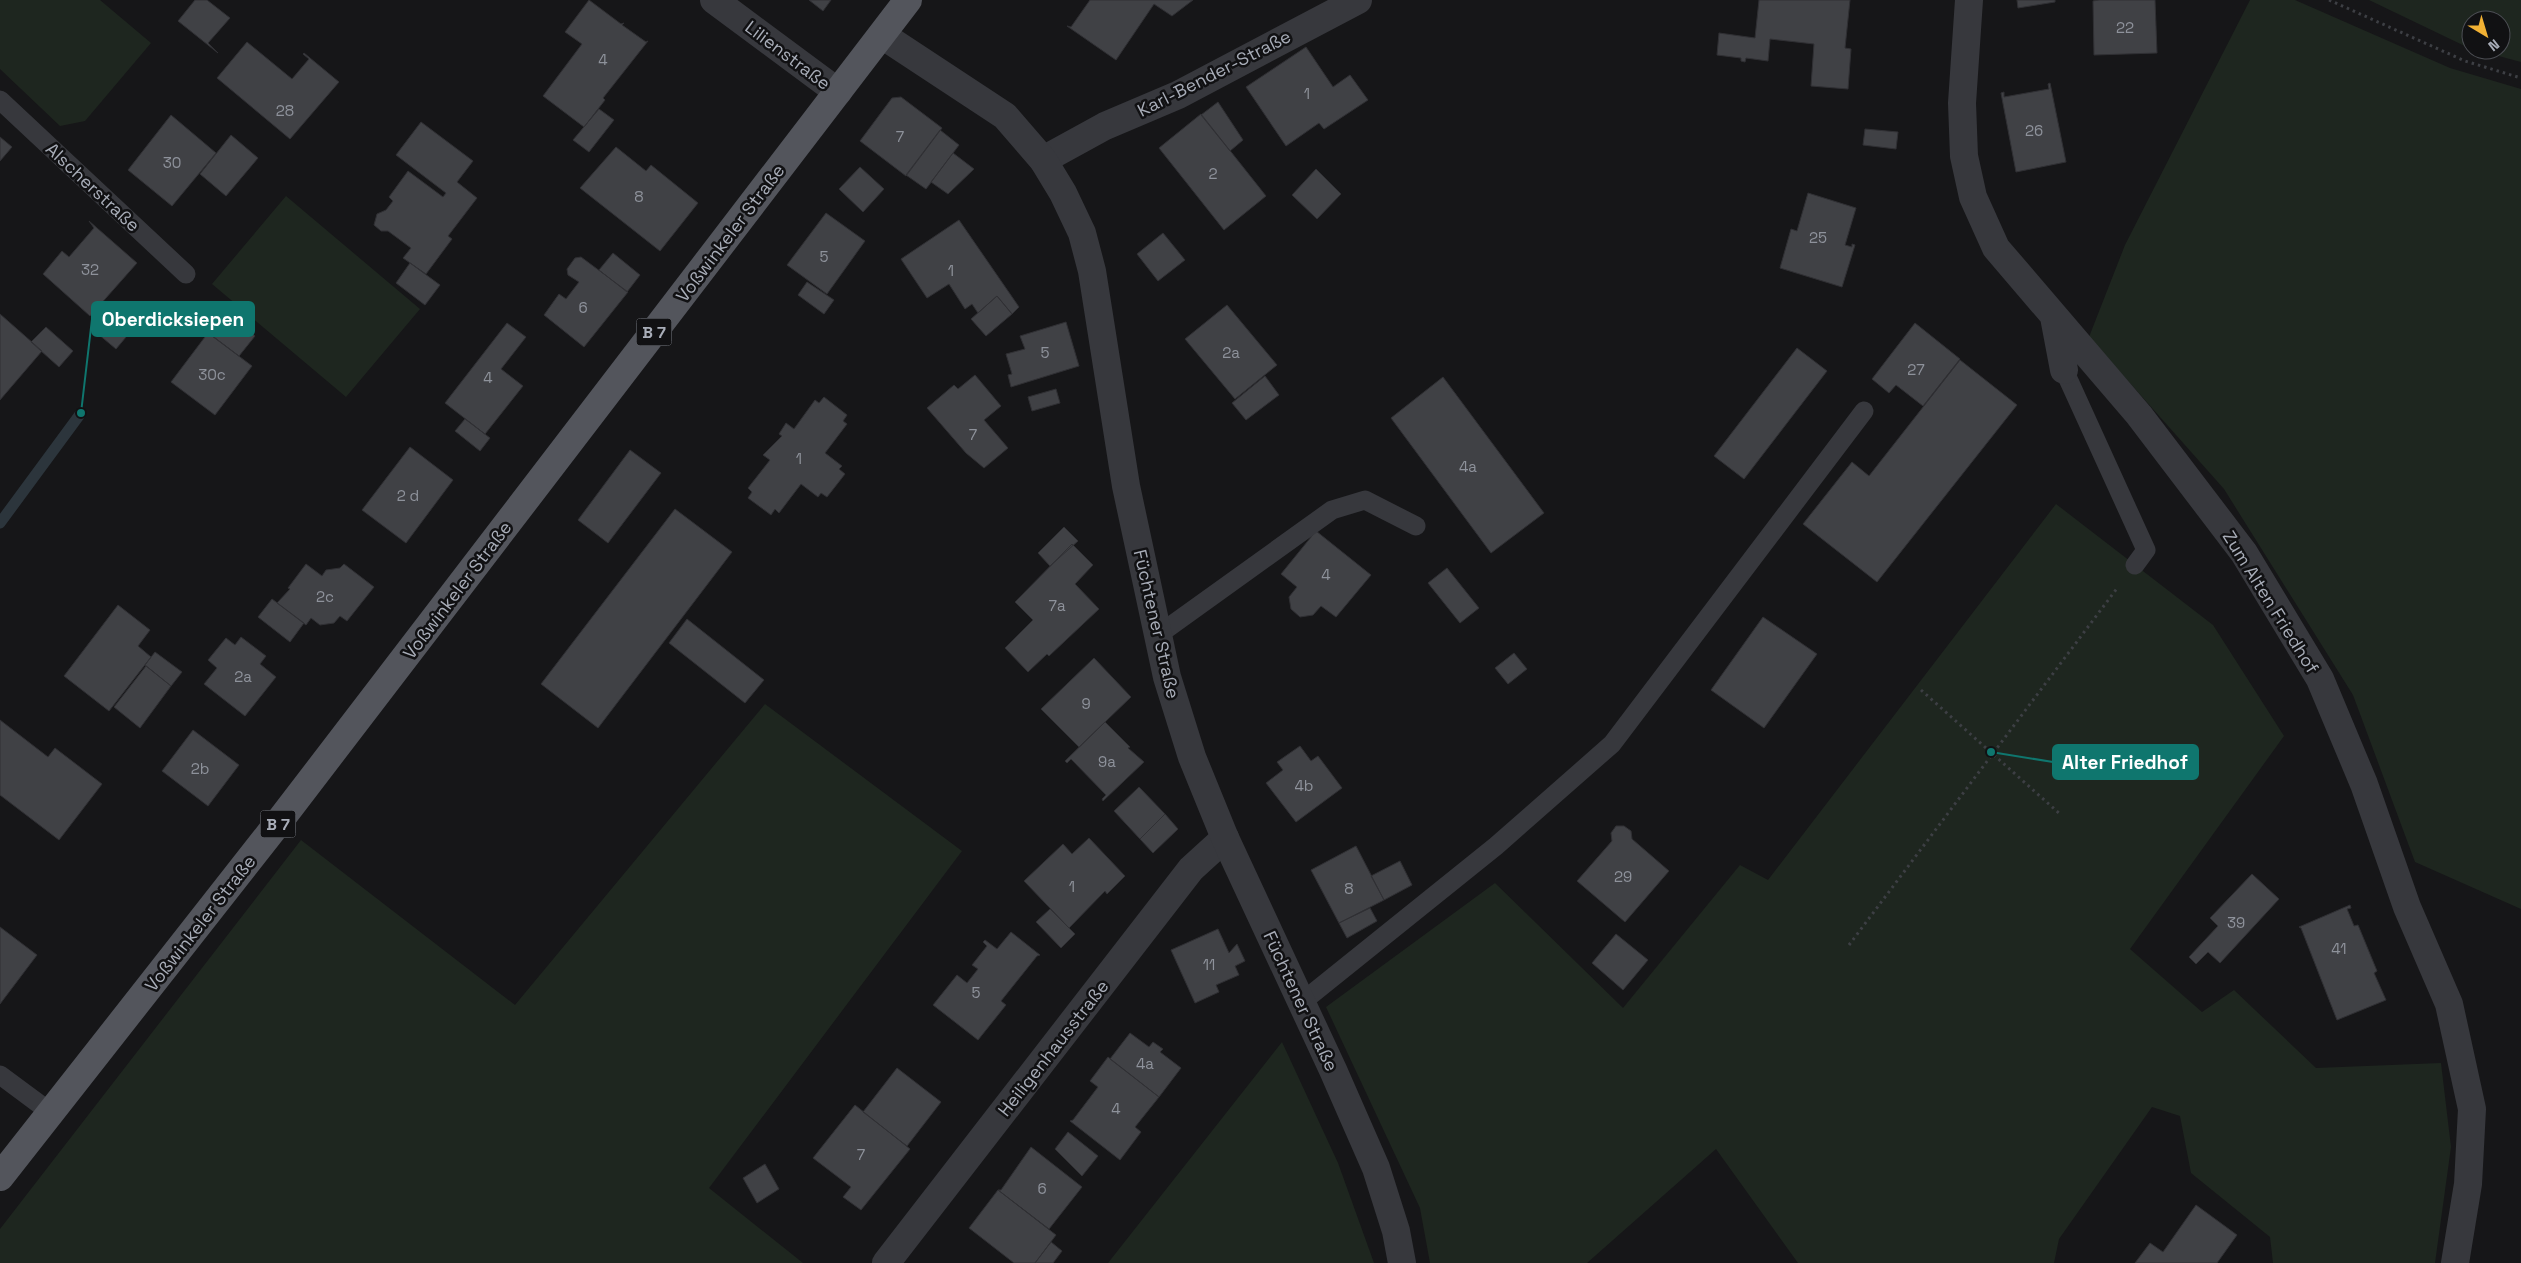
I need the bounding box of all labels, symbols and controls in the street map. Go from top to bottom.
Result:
north arrow [2461,10,2511,60]
street label: Lilienstraße [741,15,835,95]
house number: 22 [2116,18,2134,37]
street label: Karl-Bender-Straße [1133,24,1295,122]
text: N [2485,35,2503,55]
house number: 4 [598,50,608,69]
house number: 1 [1304,84,1310,103]
house number: 28 [276,101,294,120]
house number: 26 [2025,121,2043,140]
house number: 7 [896,127,904,146]
street label: Alscherstraße [41,137,145,237]
house number: 30 [163,153,181,172]
street label: Voßwinkeler Straße [671,159,789,307]
house number: 2 [1208,164,1218,183]
house number: 8 [634,187,644,206]
house number: 25 [1809,228,1827,247]
house number: 5 [820,247,829,266]
house number: 32 [81,260,99,279]
house number: 1 [948,261,954,280]
house number: 6 [578,298,588,317]
callout: Oberdicksiepen [92,302,254,336]
text: Oberdicksiepen [102,307,244,332]
road number: B 7 [636,318,672,346]
house number: 5 [1041,343,1050,362]
house number: 2a [1222,343,1240,362]
house number: 27 [1907,360,1925,379]
house number: 30c [198,365,226,384]
house number: 4 [483,368,493,387]
house number: 7 [969,425,977,444]
house number: 1 [796,449,802,468]
house number: 4a [1459,457,1477,476]
house number: 2 d [397,486,419,505]
street label: Voßwinkeler Straße [398,516,516,664]
street label: Zum Alten Friedhof [2218,526,2324,678]
street label: Füchtener Straße [1129,547,1185,701]
house number: 4 [1321,565,1331,584]
house number: 2c [316,587,334,606]
house number: 7a [1048,596,1066,615]
house number: 2a [234,667,252,686]
house number: 9 [1081,694,1091,713]
callout: Alter Friedhof [2053,745,2198,779]
text: Alter Friedhof [2062,750,2188,775]
house number: 9a [1098,752,1116,771]
house number: 2b [191,759,209,778]
house number: 4b [1294,776,1314,795]
road number: B 7 [260,811,296,838]
street label: Voßwinkeler Straße [140,850,260,996]
house number: 29 [1614,867,1632,886]
house number: 1 [1069,877,1075,896]
house number: 8 [1344,879,1354,898]
house number: 39 [2227,913,2245,932]
street label: Füchtener Straße [1258,927,1344,1075]
house number: 41 [2331,939,2347,958]
house number: 11 [1203,955,1215,974]
street label: Heiligenhausstraße [993,975,1113,1121]
house number: 5 [972,983,981,1002]
house number: 4a [1136,1054,1154,1073]
house number: 4 [1111,1099,1121,1118]
house number: 7 [857,1145,865,1164]
house number: 6 [1037,1179,1047,1198]

